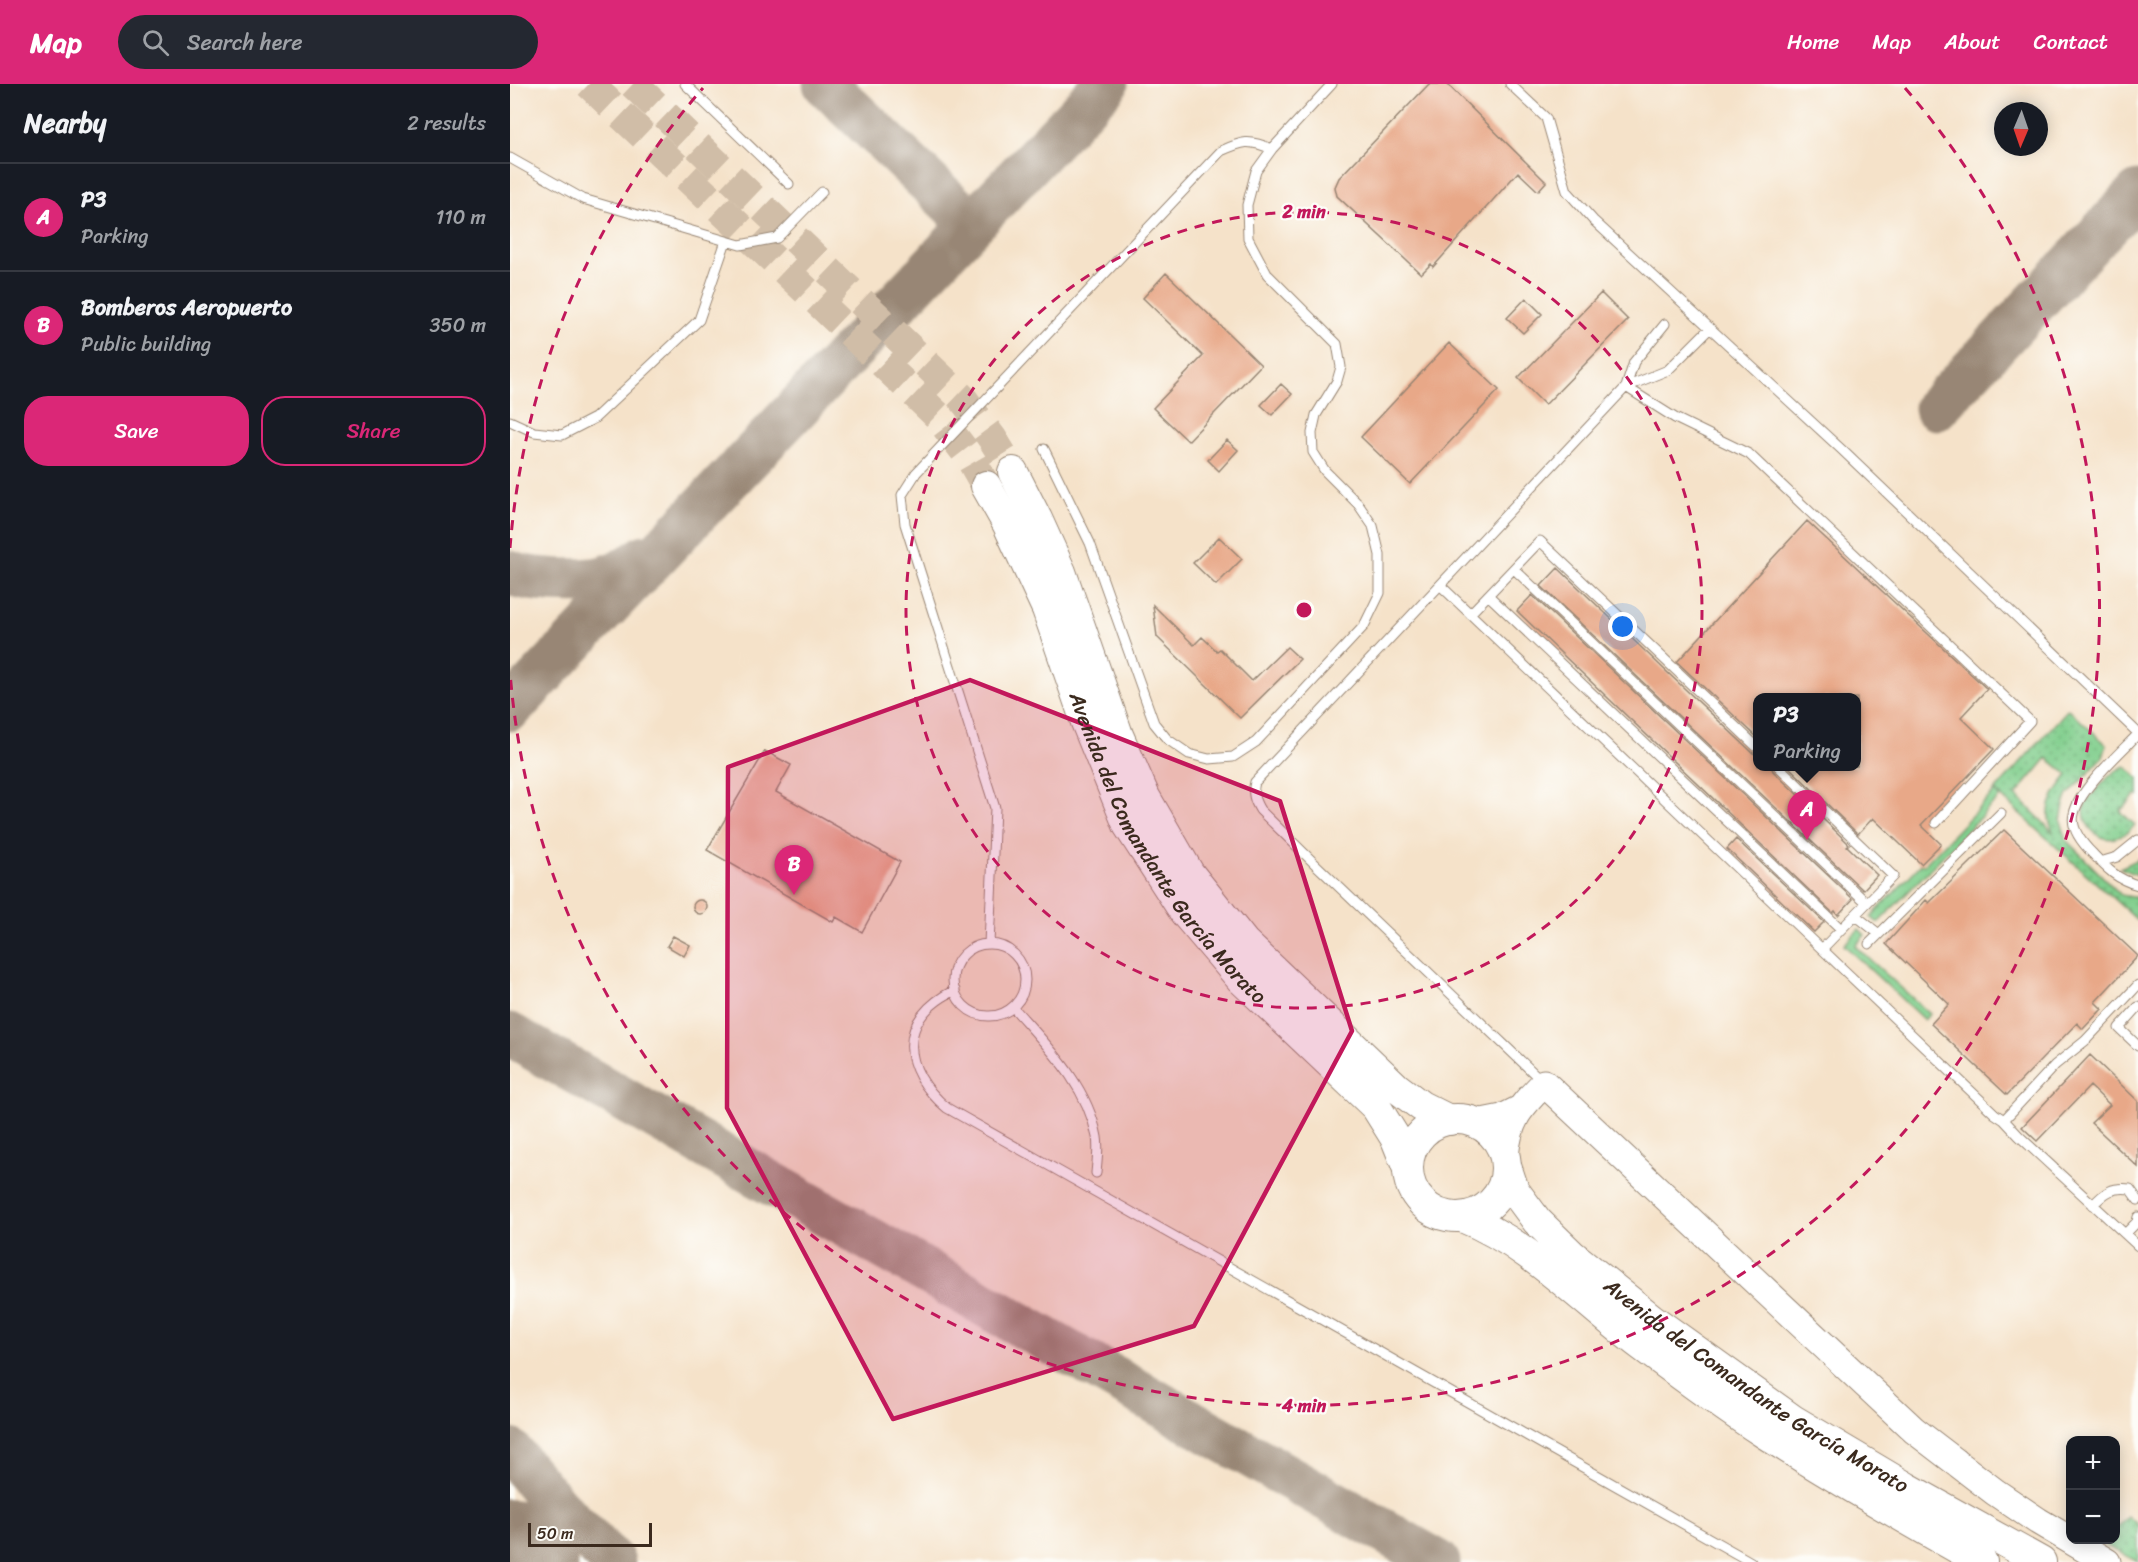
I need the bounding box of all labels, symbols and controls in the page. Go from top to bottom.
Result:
search box [118,15,538,69]
text: Map [30,18,82,67]
text: Search here [187,23,303,62]
text: Home [1787,23,1839,61]
text: Map [1872,23,1911,61]
text: About [1944,23,2001,61]
text: Contact [2034,23,2108,61]
icon: search [139,26,172,59]
text: Nearby [24,100,106,146]
north arrow [1994,102,2048,156]
text: 2 results [407,106,486,141]
text: P3 [81,180,106,219]
text: 2 min [1281,196,1326,228]
text: A [37,200,50,235]
text: 110 m [436,200,486,235]
text: Parking [81,219,148,254]
text: Bomberos Aeropuerto [81,288,292,327]
text: B [37,308,50,343]
text: 350 m [430,308,486,343]
text: Public building [81,327,211,362]
button: Save [24,396,249,466]
button: Share [261,396,486,466]
centre of rings [1294,600,1314,620]
your location [1608,612,1637,641]
street label: Avenida del Comandante García Morato [1058,686,1276,1014]
popup [1753,693,1861,771]
text: P3 [1773,695,1799,734]
text: Parking [1773,734,1841,769]
pin: A [1788,790,1826,840]
pin: B [774,846,814,895]
street label: Avenida del Comandante García Morato [1594,1267,1917,1504]
text: 4 min [1281,1390,1327,1422]
map controls [2066,1436,2120,1544]
button: + [2066,1436,2120,1490]
button: − [2066,1490,2120,1544]
text: 50 m [537,1519,573,1548]
scale bar [528,1520,652,1548]

